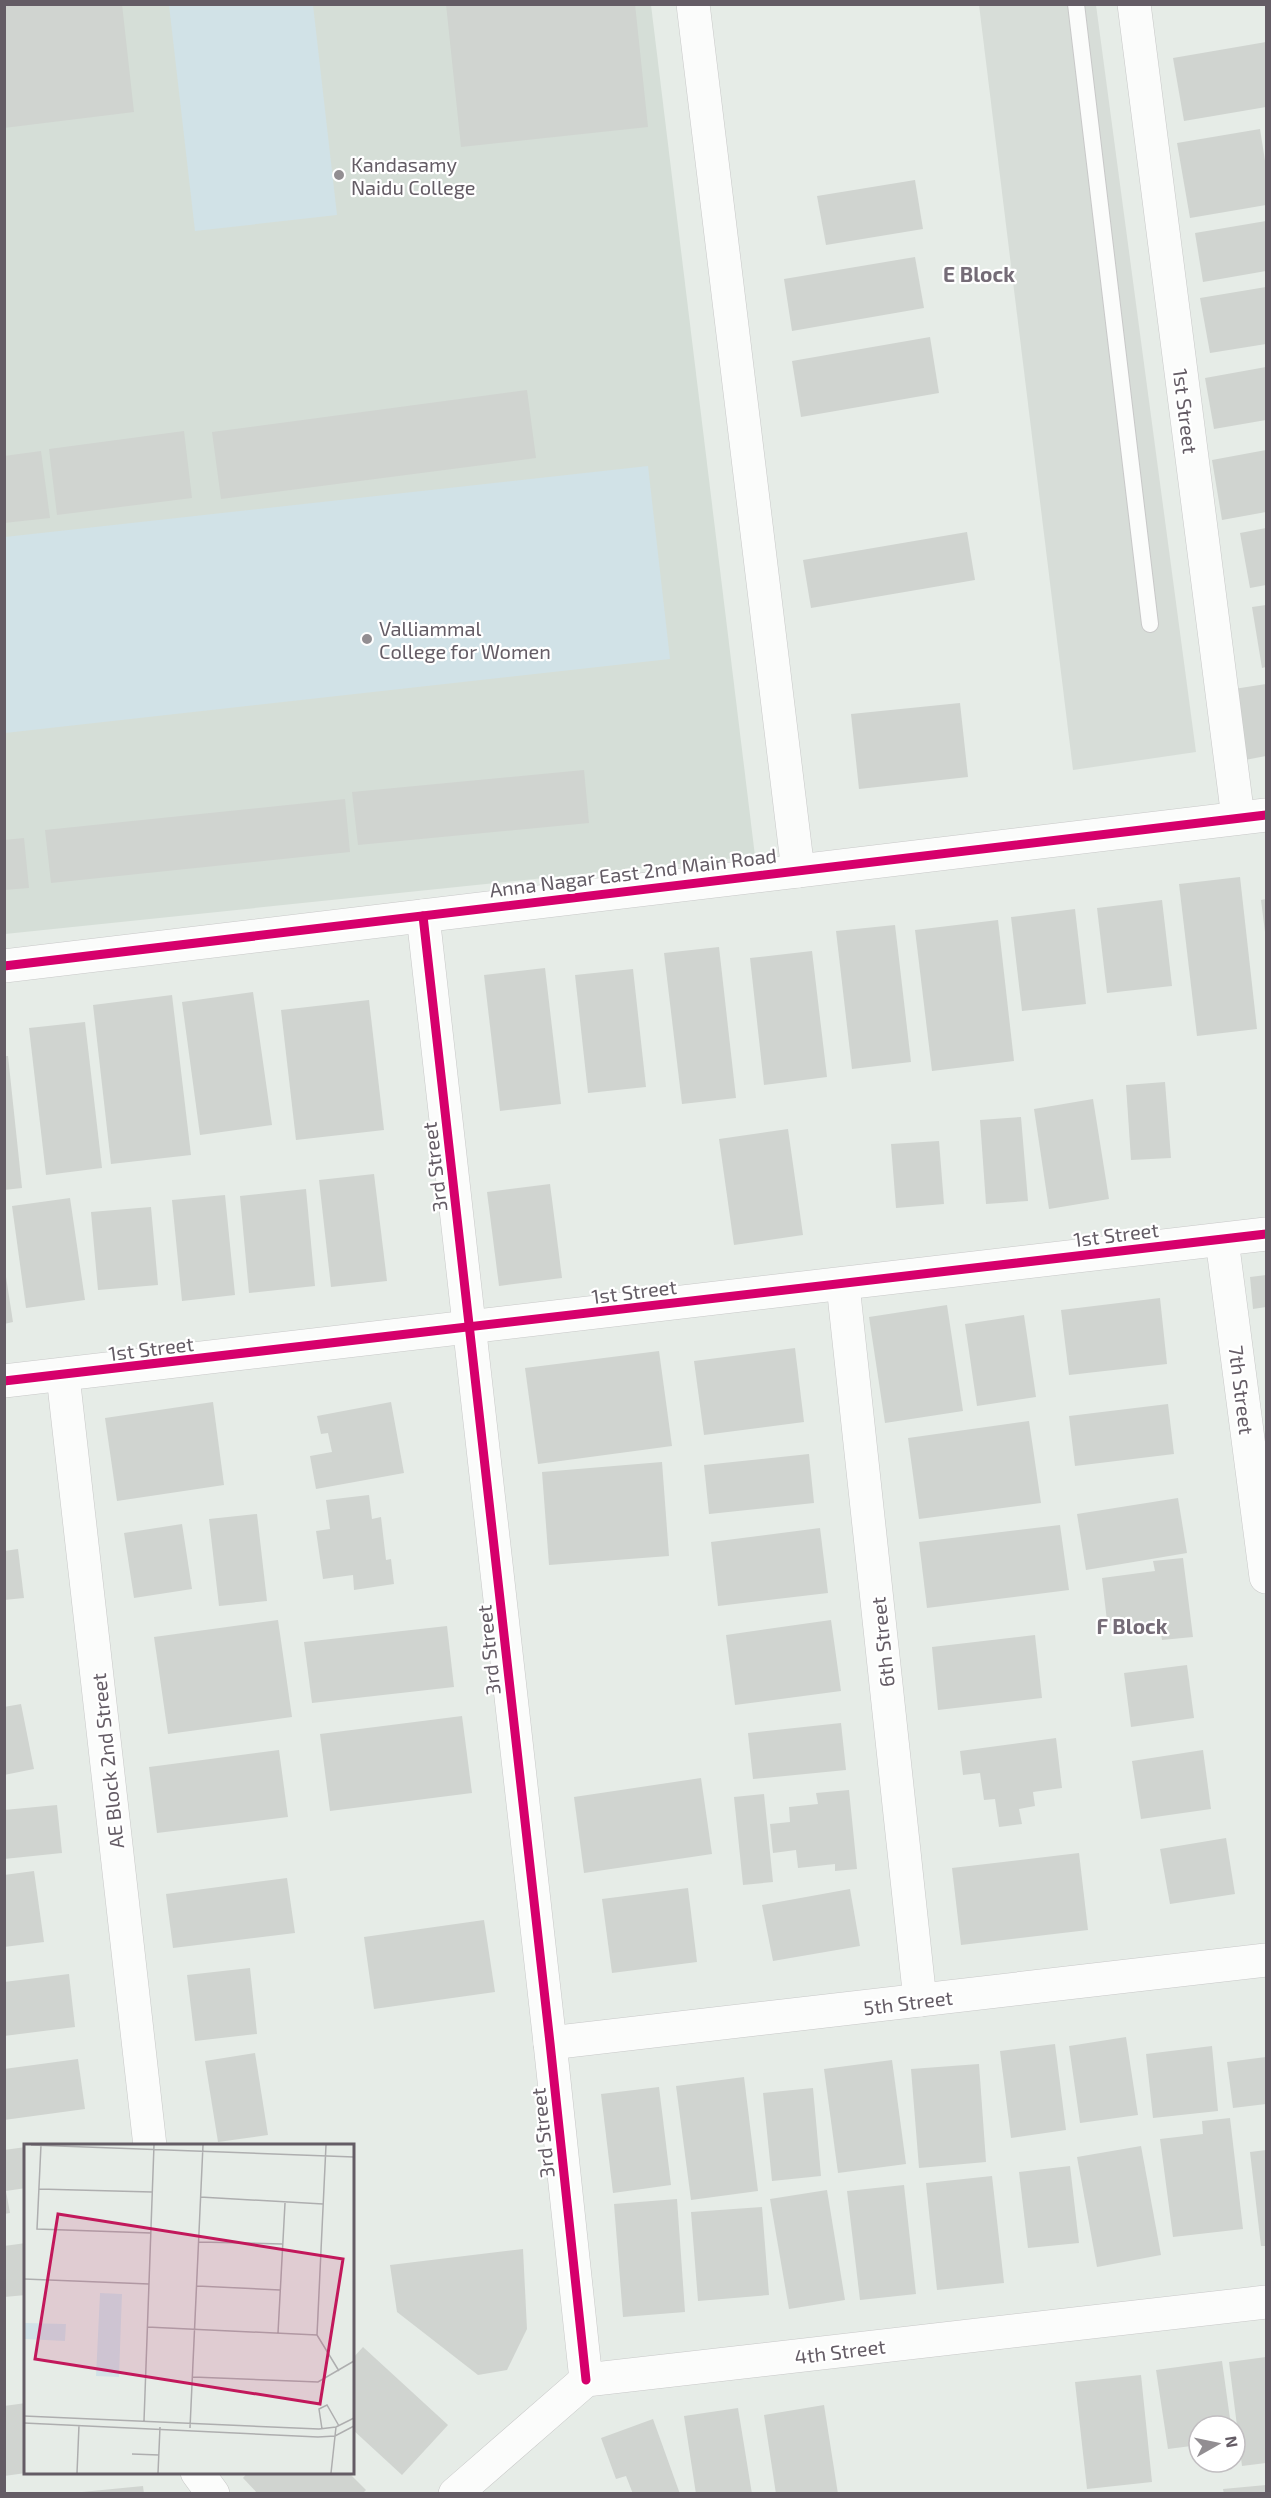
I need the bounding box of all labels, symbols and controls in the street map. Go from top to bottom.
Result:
place label: Kandasamy Naidu College [351,152,476,199]
marker: Kandasamy Naidu College [332,168,346,182]
district label: E Block [943,261,1015,286]
street label: 1st Street [1169,367,1203,455]
place label: Valliammal College for Women [379,616,551,663]
marker: Valliammal College for Women [360,632,374,646]
street label: Anna Nagar East 2nd Main Road [488,842,778,902]
street label: 3rd Street [417,1120,451,1213]
street label: 1st Street [1072,1217,1160,1251]
street label: 1st Street [590,1274,678,1308]
street label: 1st Street [107,1331,195,1365]
street label: 7th Street [1225,1344,1259,1436]
street label: 6th Street [865,1595,899,1688]
street label: 3rd Street [471,1603,505,1696]
district label: F Block [1096,1613,1168,1638]
street label: AE Block 2nd Street [86,1672,128,1850]
street label: 5th Street [862,1985,955,2019]
street label: 3rd Street [525,2086,559,2179]
inset map [24,2144,354,2474]
street label: 4th Street [793,2333,887,2368]
north arrow [1187,2414,1247,2474]
text: N [1222,2434,1243,2449]

